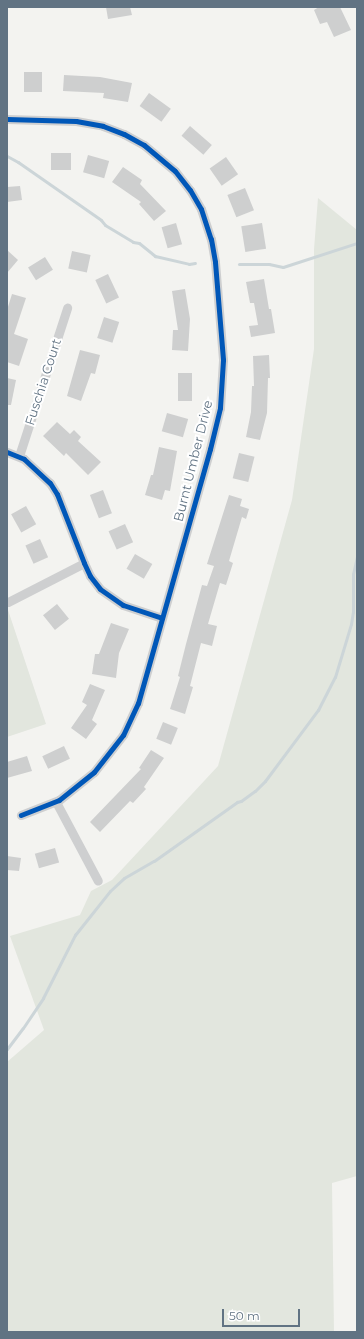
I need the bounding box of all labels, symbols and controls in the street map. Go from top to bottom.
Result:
street label: Fuschia Court [22,337,64,427]
street label: Burnt Umber Drive [170,399,216,523]
scale bar [224,1301,302,1327]
text: 50 m [229,1308,260,1323]

